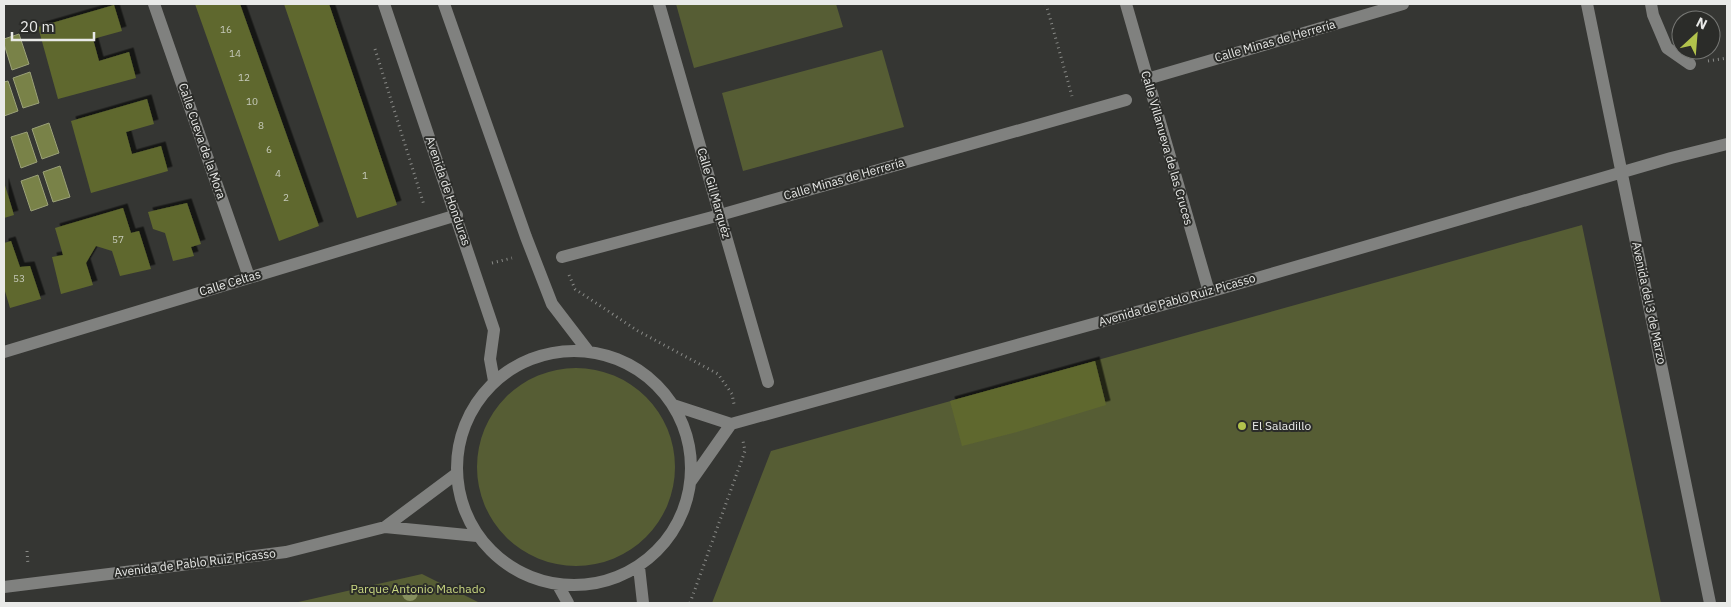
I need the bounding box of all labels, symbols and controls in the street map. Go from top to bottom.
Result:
scale bar [12,10,95,42]
north arrow [1671,10,1721,60]
text: N [1693,13,1710,34]
street label: Calle Minas de Herrería [1213,16,1338,65]
text: 20 m [20,17,55,36]
house number: 16 [220,23,232,36]
house number: 14 [229,47,241,60]
street label: Calle Villanueva de las Cruces [1138,69,1197,227]
house number: 12 [238,71,250,84]
street label: Calle Cueva de la Mora [176,81,230,201]
house number: 10 [246,95,258,108]
house number: 8 [258,119,264,132]
street label: Avenida de Honduras [423,134,474,248]
house number: 6 [266,143,272,156]
street label: Calle Gil Marquéz [694,146,735,240]
street label: Calle Minas de Herrería [782,154,907,203]
house number: 4 [275,167,281,180]
house number: 1 [362,169,368,182]
house number: 2 [283,191,289,204]
house number: 57 [112,233,124,246]
street label: Avenida del 3 de Marzo [1629,240,1670,366]
street label: Calle Celtas [197,266,263,299]
street label: Avenida de Pablo Ruiz Picasso [1097,270,1257,329]
house number: 53 [13,272,25,285]
place label: El Saladillo [1252,418,1312,433]
marker: El Saladillo [1236,420,1248,432]
street label: Avenida de Pablo Ruiz Picasso [113,545,277,580]
park label: Parque Antonio Machado [351,581,486,596]

